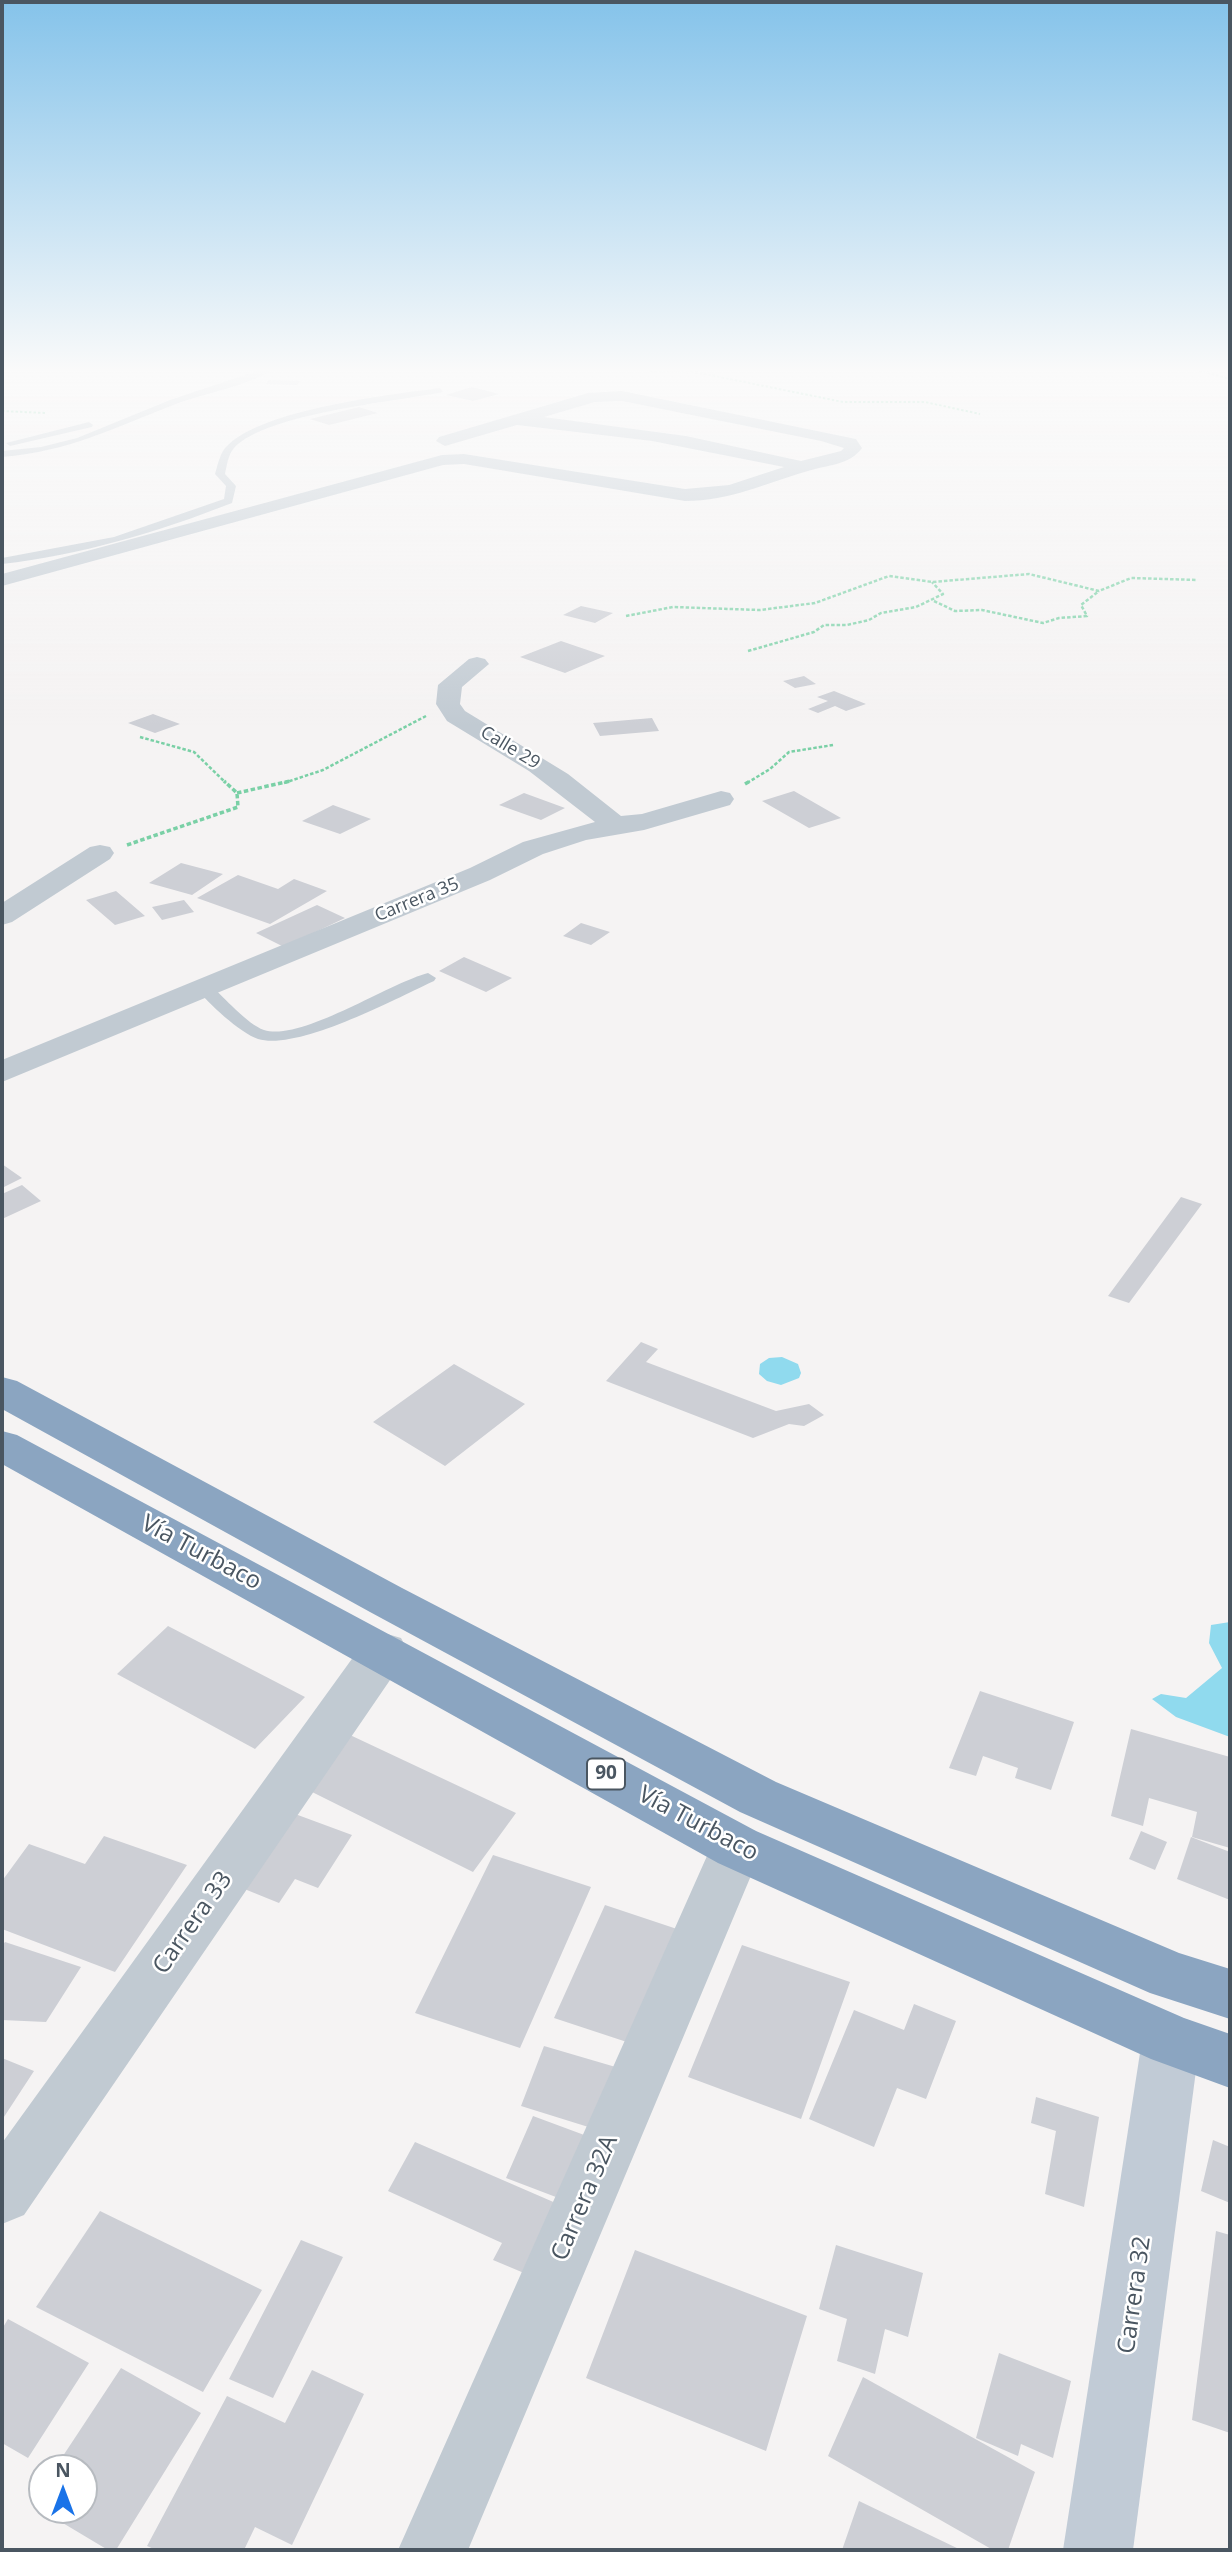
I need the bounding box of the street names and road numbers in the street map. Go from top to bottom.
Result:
street label: Calle 29 [476,722,544,774]
street label: Carrera 35 [372,873,462,927]
street label: Vía Turbaco [136,1509,266,1597]
road number: 90 [587,1758,625,1790]
street label: Vía Turbaco [633,1780,763,1868]
street label: Carrera 33 [147,1866,239,1980]
street label: Carrera 32A [546,2131,624,2265]
street label: Carrera 32 [1113,2234,1157,2356]

